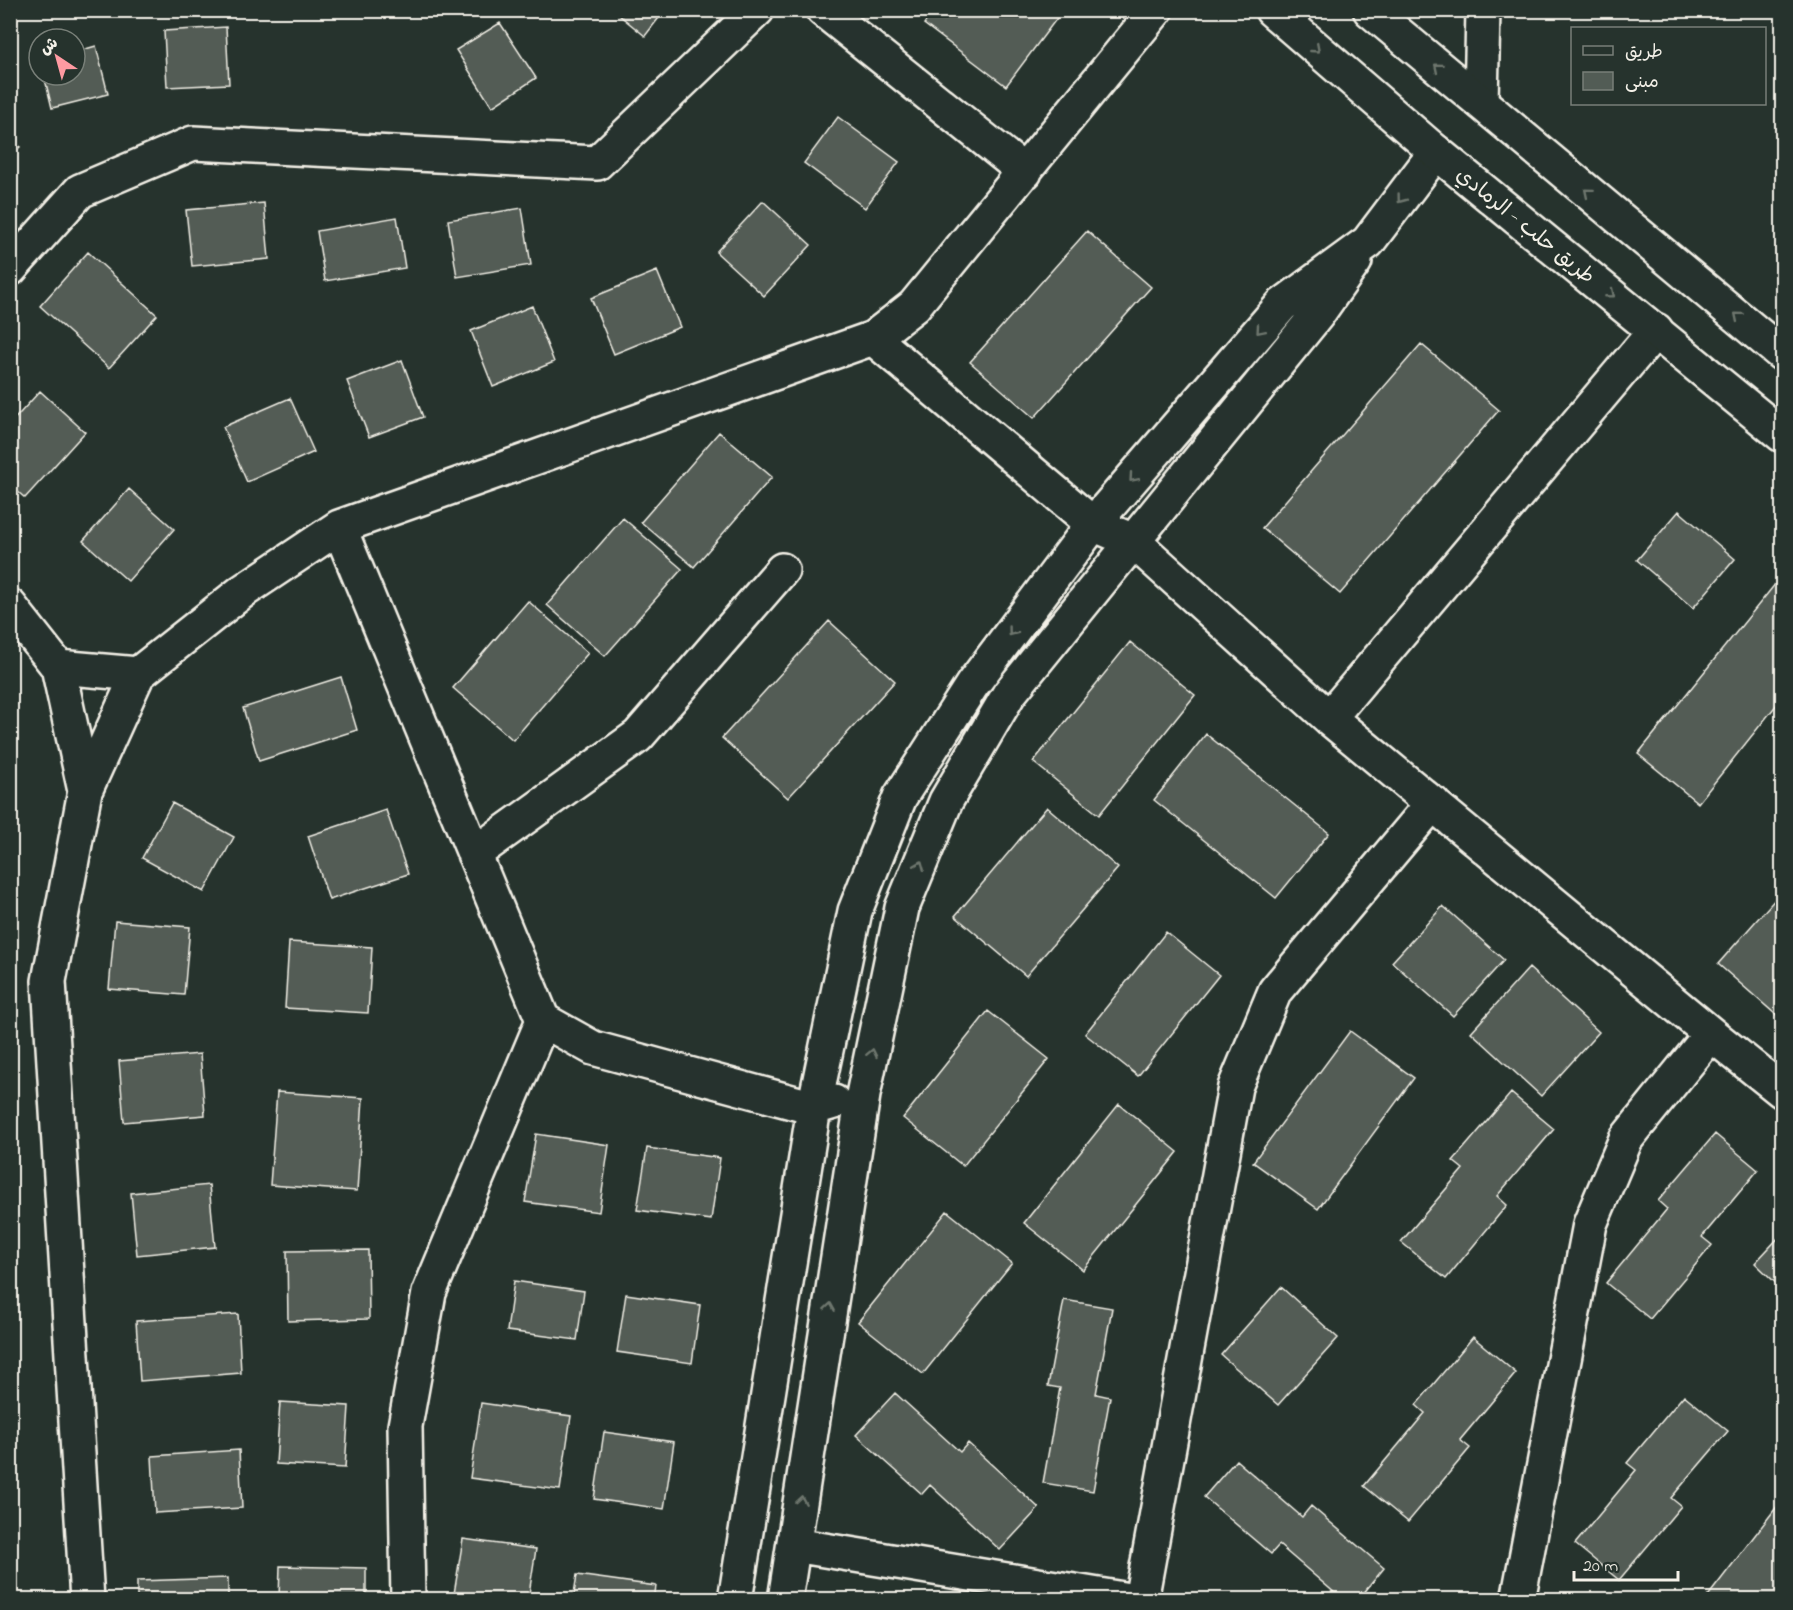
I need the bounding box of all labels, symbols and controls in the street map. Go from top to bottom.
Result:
north arrow [27,27,87,87]
legend [1571,27,1766,105]
text: ش [35,32,64,61]
text: طريق [1625,40,1663,66]
one-way arrow [1309,41,1320,52]
one-way arrow [1434,63,1445,74]
text: مبنى [1625,70,1659,96]
street label: طريق حلب - الرمادي [1449,161,1601,292]
one-way arrow [1584,188,1595,199]
one-way arrow [1397,192,1408,203]
one-way arrow [1604,287,1615,298]
one-way arrow [1733,313,1744,324]
one-way arrow [1256,323,1267,334]
one-way arrow [1129,471,1140,482]
one-way arrow [1009,625,1020,636]
one-way arrow [913,860,925,871]
one-way arrow [864,1048,877,1058]
one-way arrow [824,1303,836,1312]
one-way arrow [794,1496,806,1505]
scale bar [1574,1544,1678,1582]
text: 20 m [1583,1554,1618,1580]

